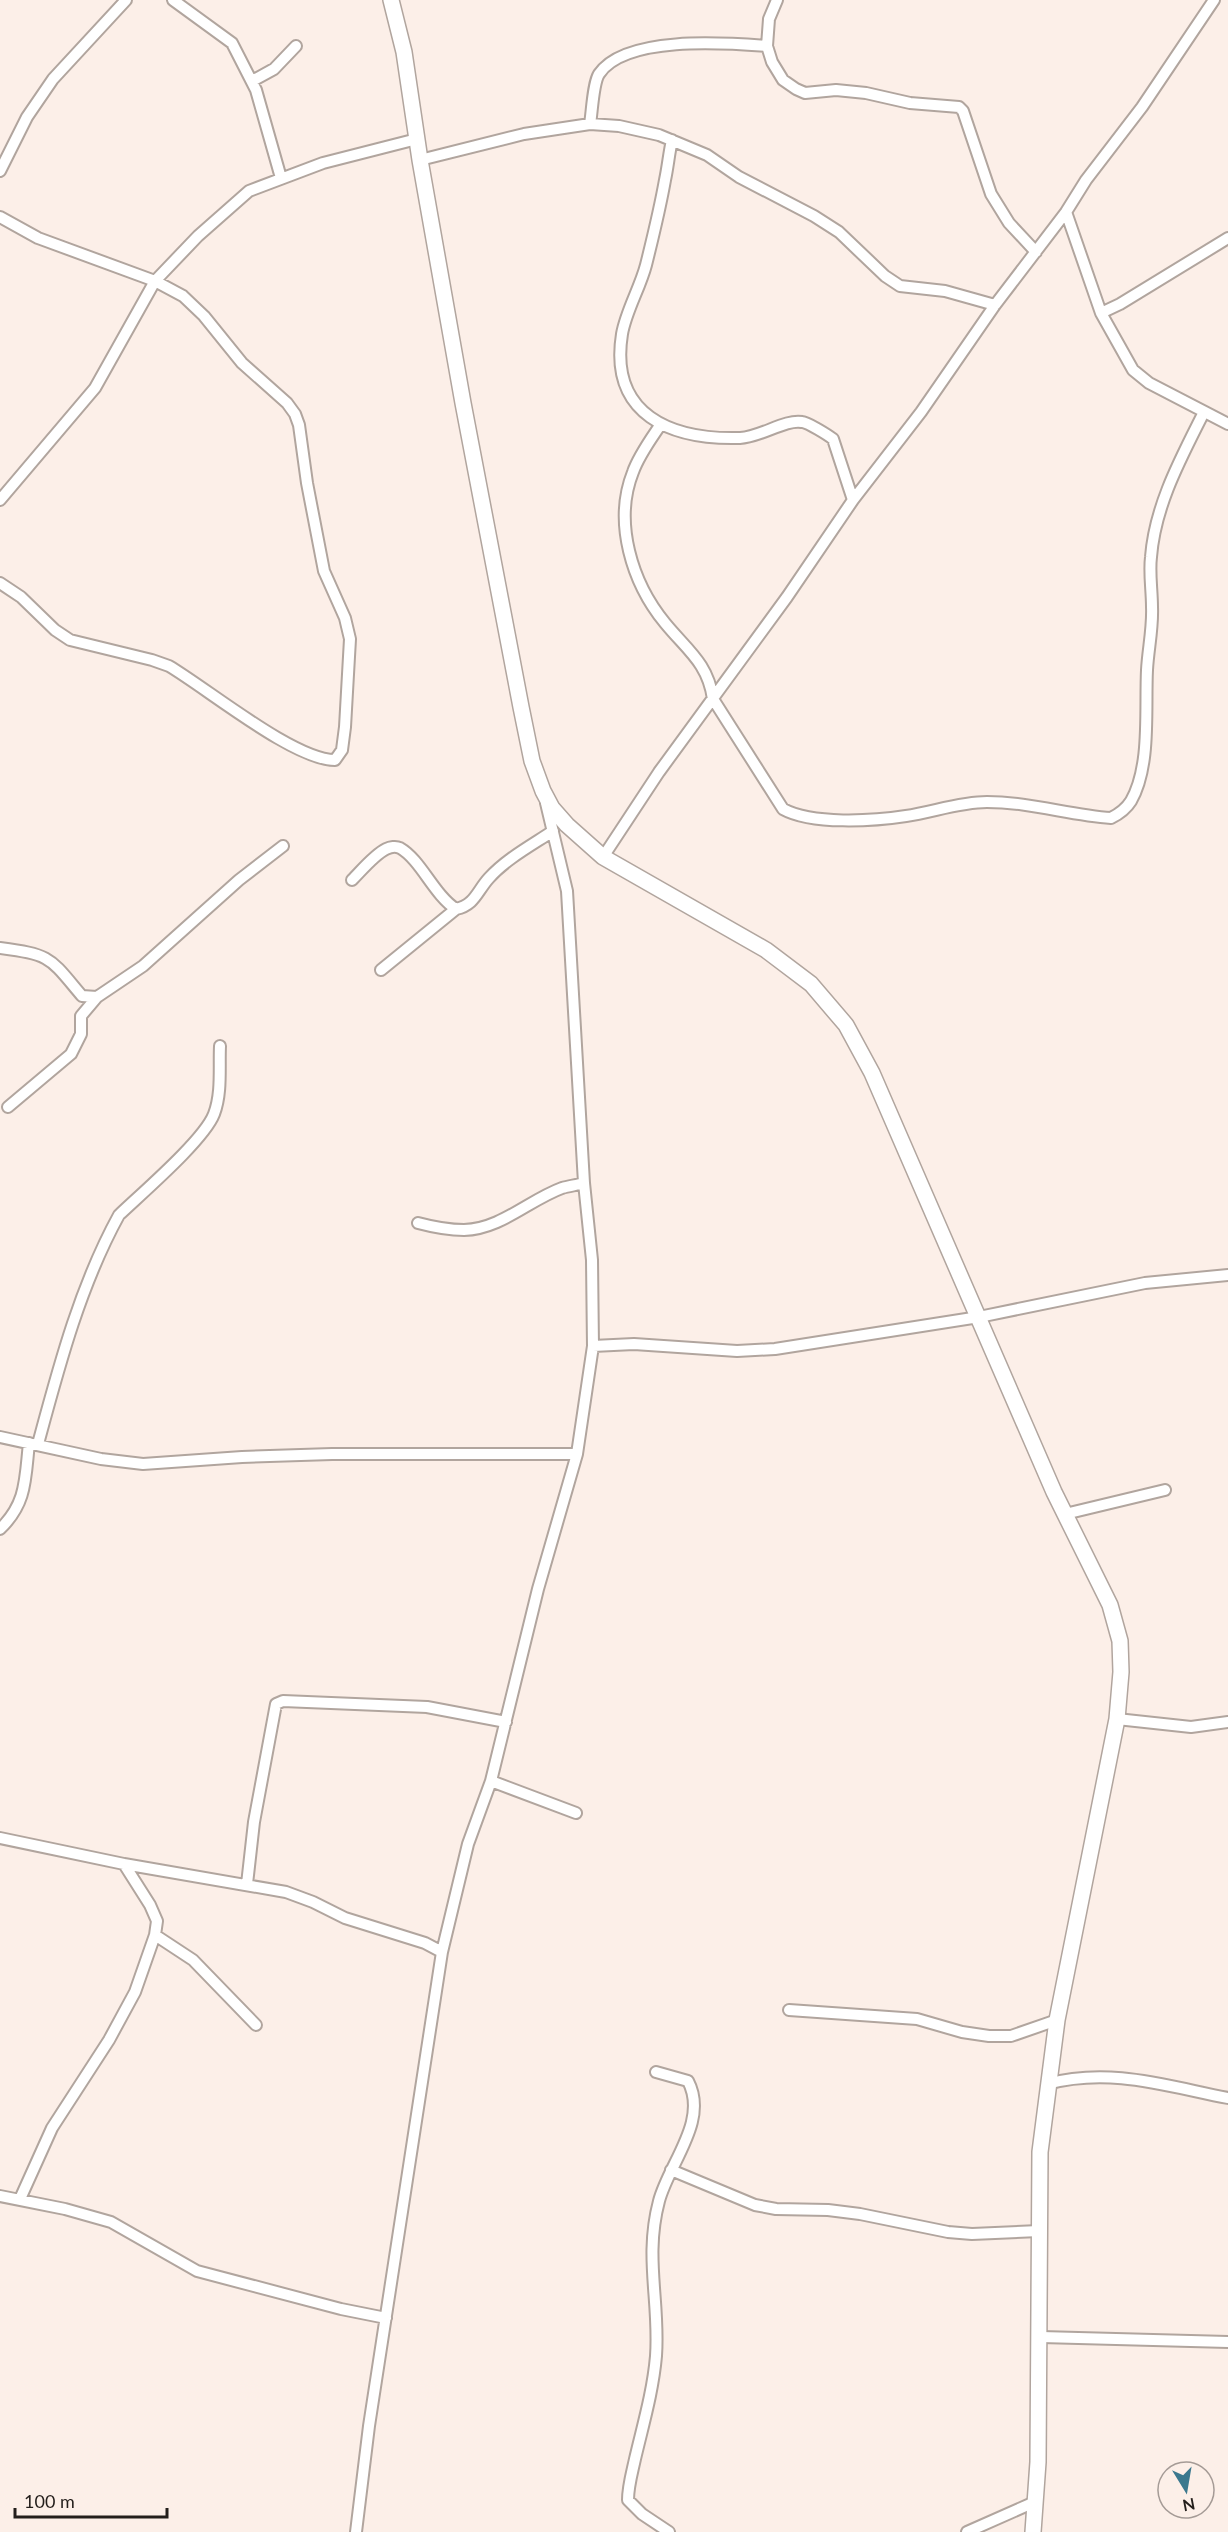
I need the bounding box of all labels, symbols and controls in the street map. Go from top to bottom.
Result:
north arrow [1156,2460,1216,2520]
scale bar [15,2481,166,2519]
text: 100 m [24,2490,75,2512]
text: N [1181,2495,1197,2516]

